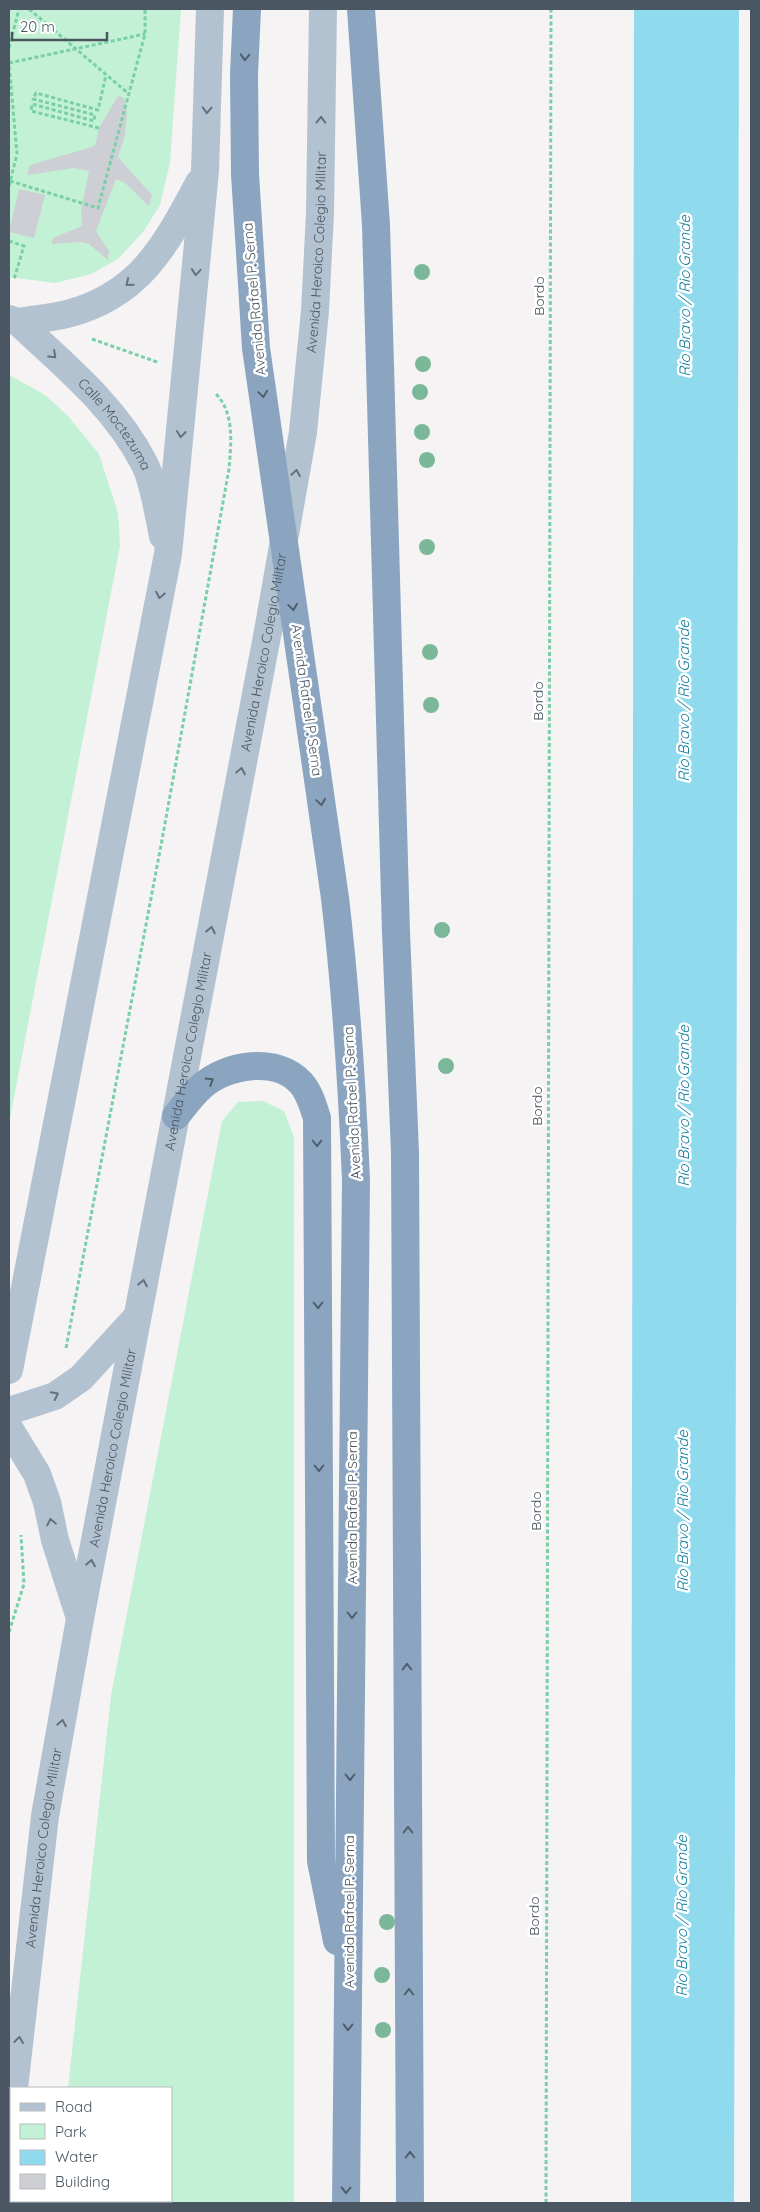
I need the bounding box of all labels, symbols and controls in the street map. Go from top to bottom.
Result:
scale bar [12,10,108,42]
text: 20 m [20,17,55,36]
one-way arrow [239,54,250,62]
one-way arrow [202,106,213,114]
one-way arrow [316,115,326,123]
street label: Avenida Heroico Colegio Militar [302,151,330,354]
water label: Río Bravo / Rio Grande [675,215,694,377]
street label: Avenida Rafael P. Serna [238,222,270,376]
one-way arrow [191,268,202,276]
street label: Bordo [530,276,548,316]
one-way arrow [126,277,135,286]
one-way arrow [48,349,57,358]
street label: Calle Moctezuma [74,374,155,473]
one-way arrow [257,390,268,398]
one-way arrow [176,430,187,438]
one-way arrow [290,469,300,478]
street label: Avenida Heroico Colegio Militar [236,551,291,753]
one-way arrow [155,590,166,599]
one-way arrow [288,603,298,611]
water label: Río Bravo / Rio Grande [674,620,693,782]
street label: Avenida Rafael P. Serna [287,623,327,777]
street label: Bordo [529,681,547,721]
one-way arrow [235,766,246,775]
one-way arrow [316,798,326,807]
one-way arrow [205,926,216,935]
street label: Avenida Heroico Colegio Militar [160,950,216,1152]
water label: Río Bravo / Rio Grande [674,1025,693,1187]
street label: Avenida Rafael P. Serna [339,1026,365,1180]
one-way arrow [204,1078,213,1087]
street label: Bordo [528,1086,546,1126]
one-way arrow [312,1140,322,1147]
one-way arrow [138,1278,148,1287]
one-way arrow [313,1302,323,1310]
street label: Avenida Heroico Colegio Militar [85,1346,140,1549]
one-way arrow [49,1391,58,1401]
water label: Río Bravo / Rio Grande [673,1430,692,1592]
street label: Avenida Rafael P. Serna [343,1431,361,1585]
one-way arrow [314,1464,324,1472]
street label: Bordo [527,1491,545,1531]
one-way arrow [46,1517,57,1526]
one-way arrow [85,1558,95,1567]
one-way arrow [346,1611,357,1619]
one-way arrow [402,1663,412,1670]
one-way arrow [56,1718,66,1727]
street label: Avenida Heroico Colegio Militar [21,1746,66,1949]
one-way arrow [345,1774,355,1782]
one-way arrow [403,1825,413,1833]
street label: Avenida Rafael P. Serna [340,1835,358,1989]
water label: Río Bravo / Rio Grande [672,1835,691,1997]
street label: Bordo [525,1896,543,1936]
one-way arrow [404,1988,414,1996]
one-way arrow [343,2024,353,2032]
one-way arrow [13,2035,24,2043]
legend [10,2087,172,2202]
text: Road [55,2097,92,2116]
text: Park [55,2122,87,2141]
text: Water [55,2147,98,2166]
one-way arrow [405,2150,415,2158]
text: Building [55,2172,110,2191]
one-way arrow [341,2186,351,2194]

